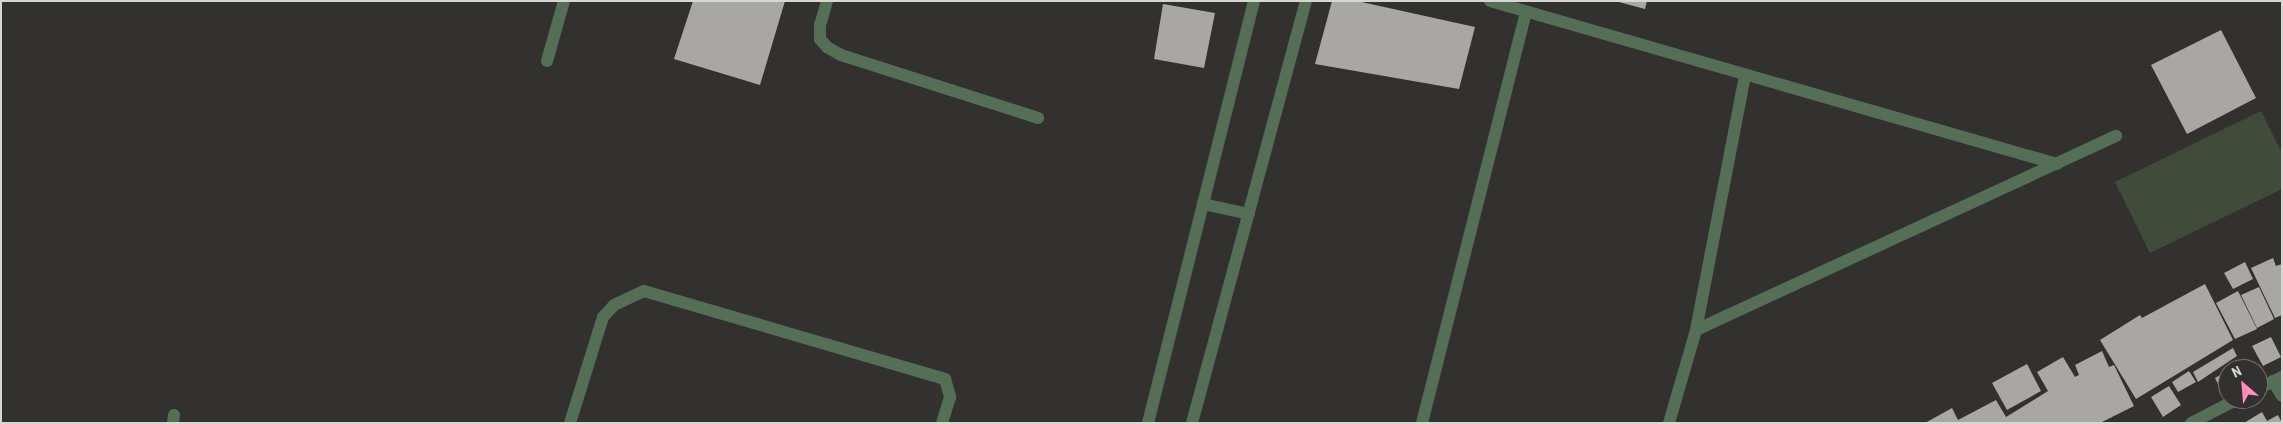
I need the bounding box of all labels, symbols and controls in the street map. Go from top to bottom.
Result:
north arrow [2218,359,2268,409]
text: N [2229,362,2244,381]

